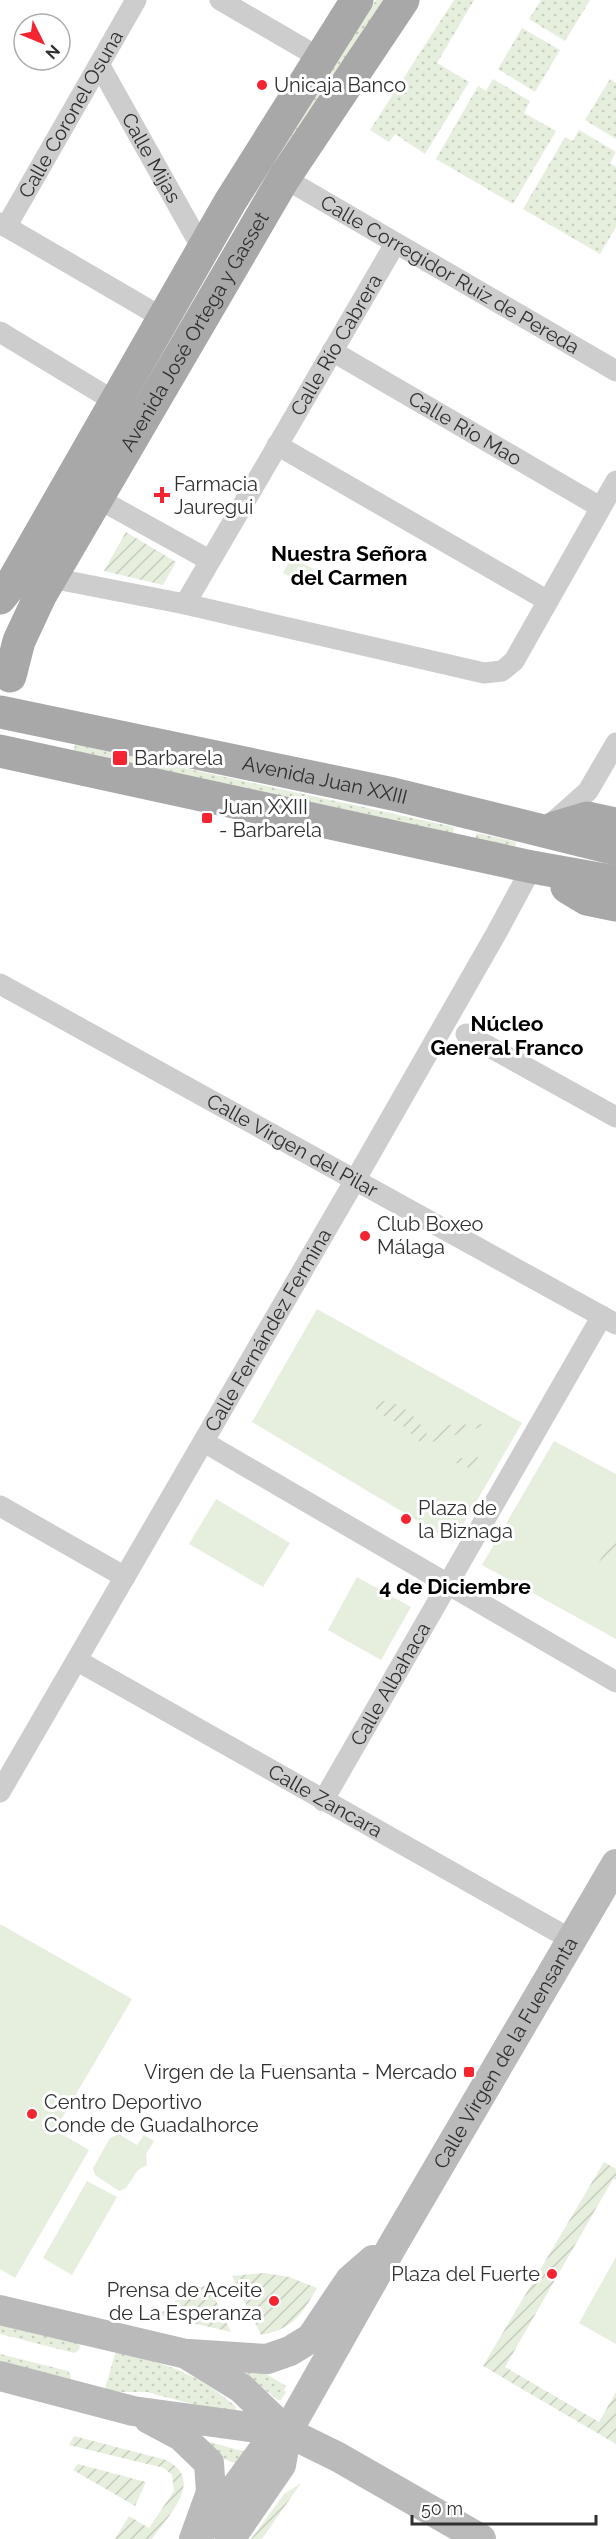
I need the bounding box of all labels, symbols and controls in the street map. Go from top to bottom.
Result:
north arrow [12,12,72,72]
street label: Calle Coronel Osuna [13,26,128,202]
text: N [41,41,64,63]
place label: Unicaja Banco [274,73,406,97]
marker: Unicaja Banco [255,78,269,92]
street label: Calle Mijas [117,108,186,207]
street label: Calle Corregidor Ruiz de Pereda [316,190,584,359]
street label: Avenida José Ortega y Gasset [115,207,274,456]
street label: Calle Río Cabrera [285,270,387,420]
street label: Calle Río Mao [404,386,526,471]
place label: Farmacia Jauregui [174,472,258,519]
marker: Farmacia Jauregui [155,488,169,502]
district label: Nuestra Señora del Carmen [271,541,427,590]
place label: Barbarela [134,746,223,770]
marker: Barbarela [111,749,129,767]
street label: Avenida Juan XXIII [240,751,410,809]
place label: Juan XXIII - Barbarela [219,795,322,842]
marker: Juan XXIII - Barbarela [200,811,214,825]
district label: Núcleo General Franco [430,1011,584,1060]
street label: Calle Virgen del Pilar [203,1089,382,1202]
place label: Club Boxeo Málaga [377,1212,484,1259]
street label: Calle Fernández Fermina [200,1224,336,1436]
marker: Club Boxeo Málaga [358,1229,372,1243]
place label: Plaza de la Biznaga [418,1496,513,1543]
marker: Plaza de la Biznaga [399,1512,413,1526]
district label: 4 de Diciembre [379,1574,531,1599]
street label: Calle Albahaca [345,1618,435,1750]
street label: Calle Zancara [264,1759,387,1842]
street label: Calle Virgen de la Fuensanta [428,1933,583,2173]
place label: Virgen de la Fuensanta - Mercado [144,2060,457,2084]
marker: Virgen de la Fuensanta - Mercado [462,2065,476,2079]
place label: Centro Deportivo Conde de Guadalhorce [44,2090,259,2137]
marker: Centro Deportivo Conde de Guadalhorce [25,2107,39,2121]
place label: Plaza del Fuerte [391,2262,540,2286]
marker: Plaza del Fuerte [545,2267,559,2281]
place label: Prensa de Aceite de La Esperanza [107,2278,262,2325]
marker: Prensa de Aceite de La Esperanza [267,2294,281,2308]
scale bar [412,2488,596,2526]
text: 50 m [421,2498,463,2519]

